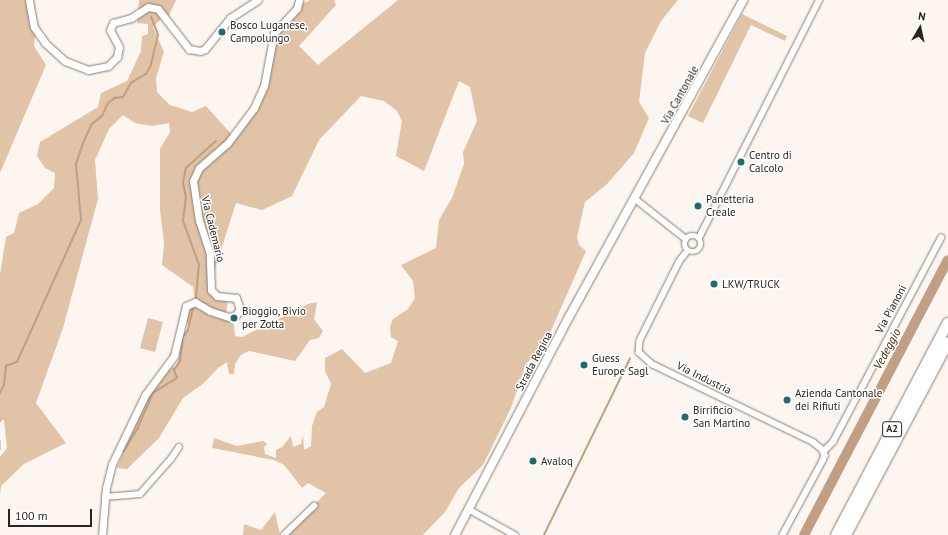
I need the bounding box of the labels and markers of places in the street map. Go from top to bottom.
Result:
place label: Bosco Luganese, Campolungo [230,19,308,45]
marker: Bosco Luganese, Campolungo [217,27,227,37]
place label: Centro di Calcolo [749,149,792,175]
marker: Centro di Calcolo [736,157,746,167]
place label: Panetteria Creale [706,193,754,219]
marker: Panetteria Creale [693,201,703,211]
place label: LKW/TRUCK [722,277,780,291]
marker: LKW/TRUCK [709,279,719,289]
place label: Bioggio, Bivio per Zotta [242,305,307,331]
marker: Bioggio, Bivio per Zotta [229,313,239,323]
place label: Guess Europe Sagl [592,352,648,378]
marker: Guess Europe Sagl [579,360,589,370]
place label: Azienda Cantonale dei Rifiuti [795,387,882,413]
marker: Azienda Cantonale dei Rifiuti [782,395,792,405]
place label: Birrificio San Martino [693,404,750,430]
marker: Birrificio San Martino [680,412,690,422]
place label: Avaloq [541,454,573,468]
marker: Avaloq [528,456,538,466]

